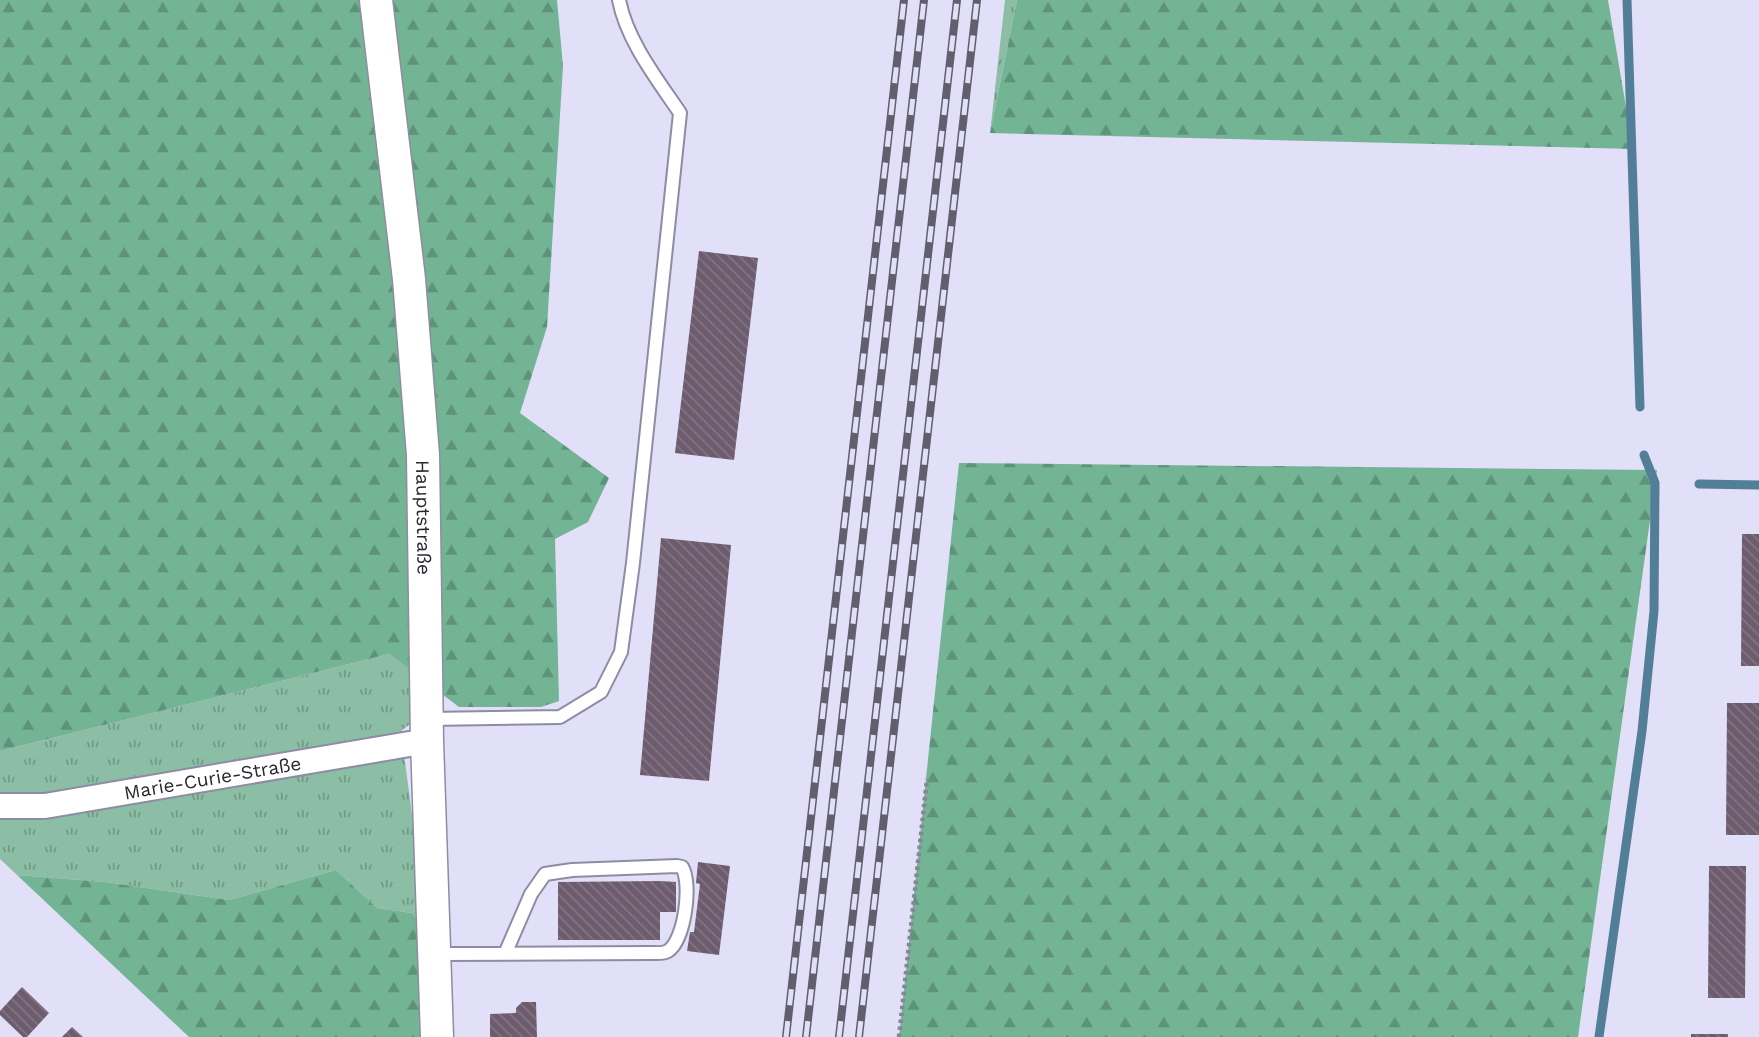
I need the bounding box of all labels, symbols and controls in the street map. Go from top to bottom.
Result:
street label: Hauptstraße [412,460,436,575]
street label: Marie-Curie-Straße [122,751,303,804]

